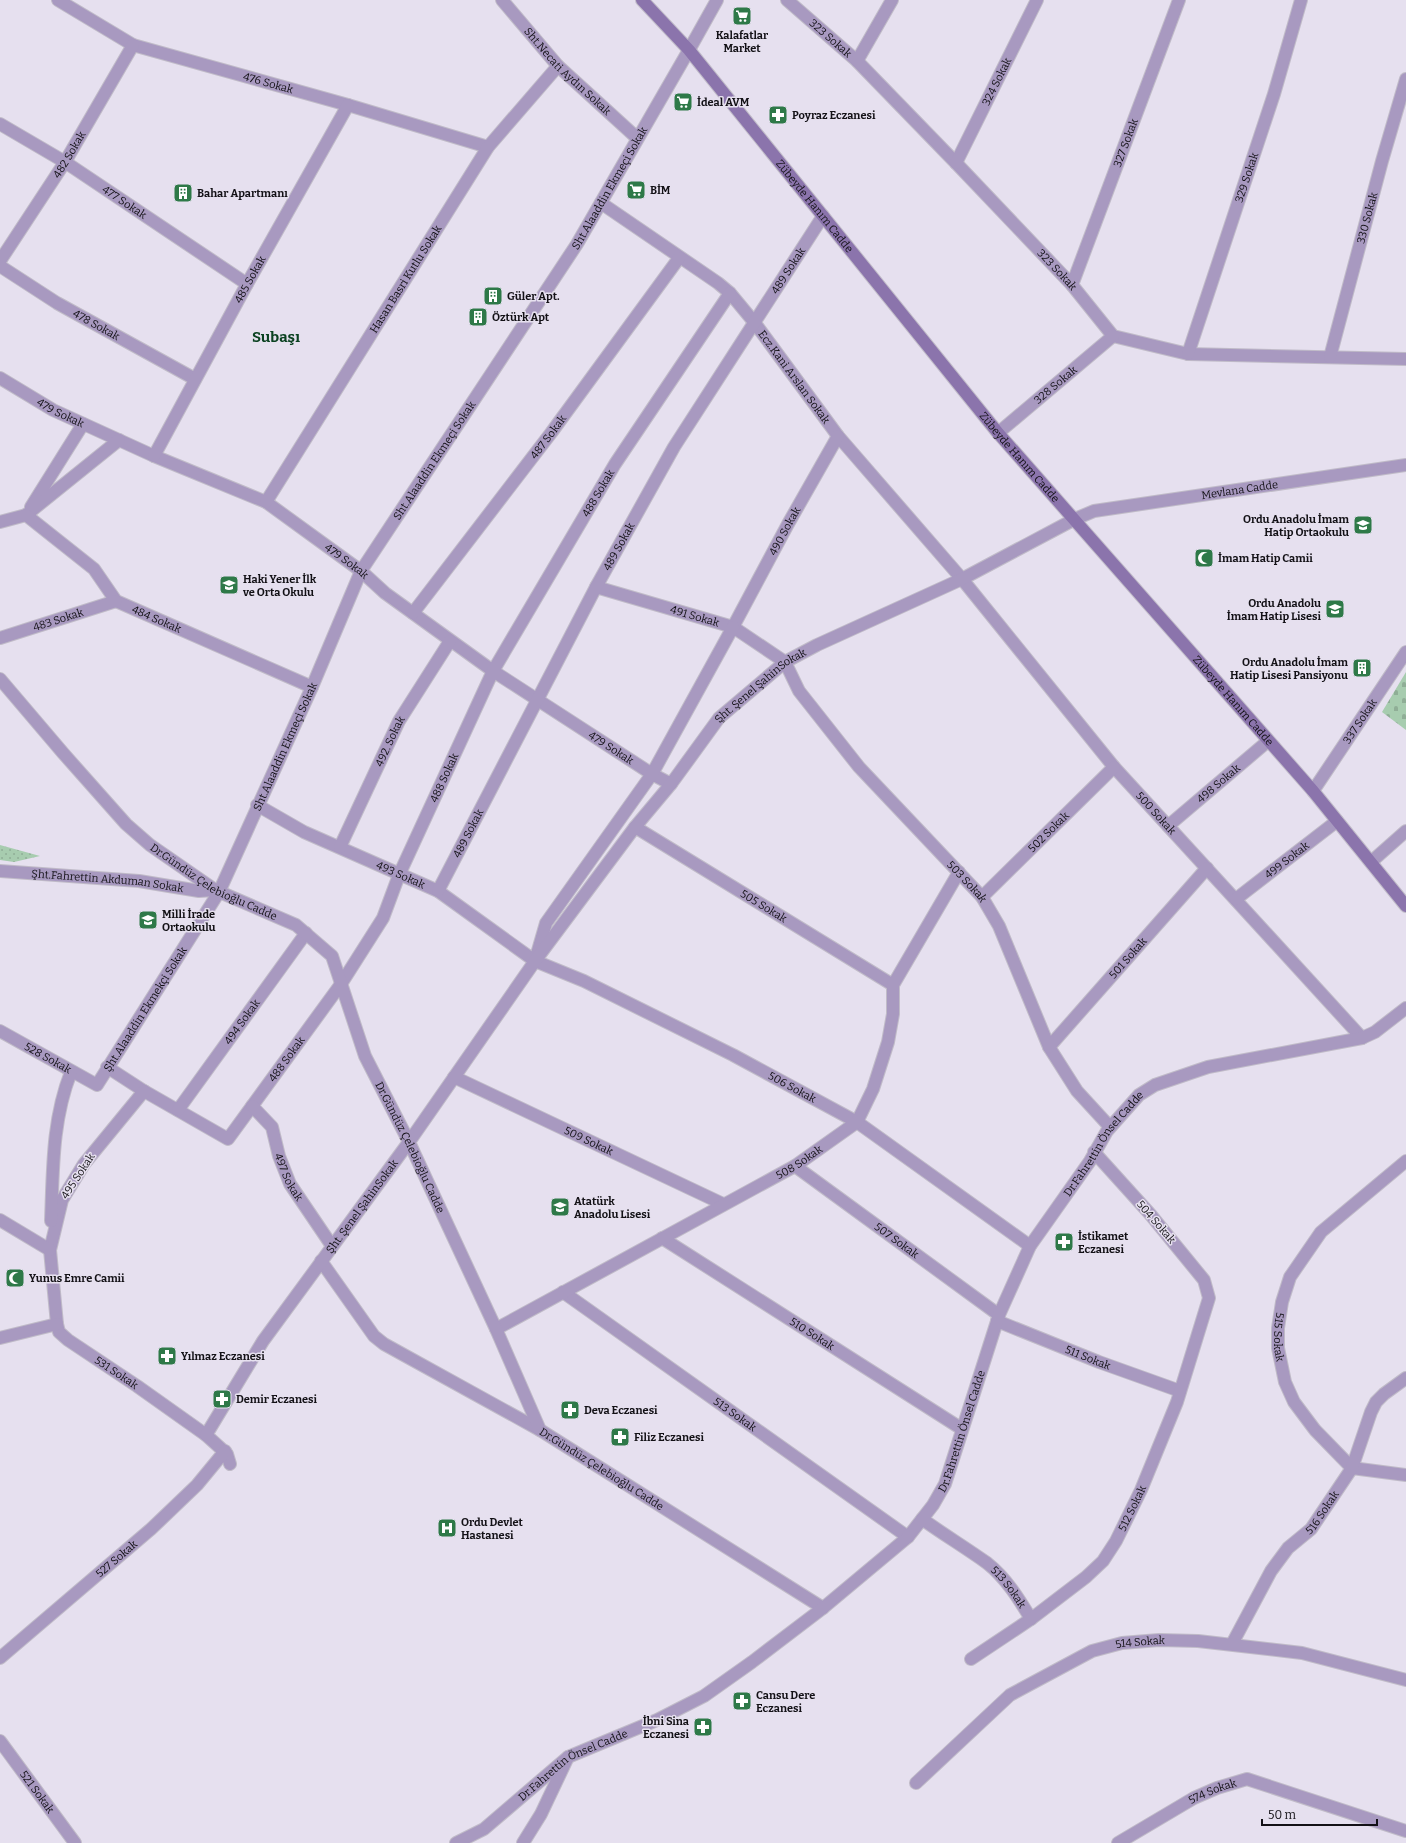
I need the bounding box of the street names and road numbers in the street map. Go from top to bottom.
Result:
street label: 323 Sokak [807,16,855,61]
street label: Sht.Necati Aydın Sokak [522,25,614,118]
street label: 324 Sokak [979,55,1014,108]
street label: 476 Sokak [242,70,296,96]
street label: 327 Sokak [1110,116,1141,169]
street label: Sht.Alaaddin Ekmeçi Sokak [569,124,650,252]
street label: 482 Sokak [50,128,88,180]
street label: 329 Sokak [1232,150,1261,204]
street label: Zübeyde Hanım Cadde [774,157,856,255]
street label: 477 Sokak [100,182,150,222]
street label: 330 Sokak [1354,190,1380,245]
street label: Hasan Basri Kutlu Sokak [367,222,444,335]
street label: 489 Sokak [768,244,808,296]
street label: 323 Sokak [1035,246,1080,293]
street label: 485 Sokak [231,253,269,305]
street label: 478 Sokak [71,307,123,343]
street label: Ecz.Kani Arslan Sokak [756,328,833,427]
street label: 328 Sokak [1031,362,1080,406]
street label: 479 Sokak [35,395,87,430]
street label: Sht.Alaaddin Ekmeçi Sokak [390,398,478,522]
street label: Zübeyde Hanım Cadde [977,409,1062,505]
street label: 487 Sokak [527,412,569,461]
street label: 488 Sokak [579,466,617,519]
street label: Mevlana Cadde [1200,477,1279,502]
street label: 490 Sokak [766,504,803,557]
street label: 489 Sokak [600,520,637,573]
street label: 479 Sokak [322,540,372,582]
street label: 484 Sokak [130,602,184,636]
street label: 491 Sokak [669,603,722,629]
street label: 483 Sokak [31,605,86,634]
street label: Şht. Şenel ŞahinSokak [711,645,809,725]
street label: Zübeyde Hanım Cadde [1190,653,1276,748]
street label: Sht.Alaaddin Ekmeçi Sokak [250,680,320,813]
street label: 337 Sokak [1340,696,1380,746]
street label: 492. Sokak [372,713,408,768]
street label: 479 Sokak [586,728,637,767]
street label: 488 Sokak [427,750,461,804]
street label: 498 Sokak [1194,761,1243,805]
street label: 500 Sokak [1133,789,1179,838]
street label: 489 Sokak [450,806,486,860]
street label: 502 Sokak [1025,808,1072,855]
street label: 499 Sokak [1262,838,1312,881]
street label: Dr.Gündüz Çelebioğlu Cadde [148,841,279,923]
street label: 493 Sokak [374,858,428,891]
street label: 503 Sokak [945,858,990,905]
street label: Şht.Fahrettin Akduman Sokak [31,867,185,895]
street label: 505 Sokak [738,887,790,925]
street label: 501 Sokak [1106,934,1150,981]
street label: Şht.Alaaddin Ekmekçi Sokak [101,943,190,1074]
street label: 494 Sokak [221,996,263,1047]
street label: 488 Sokak [266,1033,308,1084]
street label: 528 Sokak [22,1040,74,1076]
street label: 506 Sokak [766,1069,819,1106]
street label: Dr.Gündüz Çelebioğlu Cadde [373,1079,448,1215]
street label: Dr.Fahrettin Önsel Cadde [1061,1088,1145,1199]
street label: 509 Sokak [562,1124,616,1158]
street label: 508 Sokak [774,1142,825,1182]
street label: 495 Sokak [58,1150,98,1201]
street label: 497 Sokak [272,1151,306,1204]
street label: Şht. Şenel ŞahinSokak [323,1156,401,1256]
street label: 504 Sokak [1134,1198,1179,1247]
street label: 507 Sokak [872,1220,922,1261]
street label: 515 Sokak [1271,1312,1287,1363]
street label: 510 Sokak [787,1315,838,1353]
street label: 511 Sokak [1063,1343,1113,1372]
street label: 531 Sokak [92,1353,141,1392]
street label: Dr.Fahrettin Önsel Cadde [935,1369,987,1495]
street label: 513 Sokak [711,1394,760,1434]
street label: Dr.Gündüz Çelebioğlu Cadde [537,1425,666,1513]
street label: 512 Sokak [1115,1483,1149,1533]
street label: 516 Sokak [1303,1488,1342,1537]
street label: 527 Sokak [93,1537,140,1580]
street label: 513 Sokak [988,1563,1029,1611]
street label: 514 Sokak [1114,1633,1166,1651]
street label: Dr.Fahrettin Önsel Cadde [515,1726,629,1803]
street label: 521 Sokak [17,1768,58,1816]
street label: 574 Sokak [1186,1776,1239,1806]

